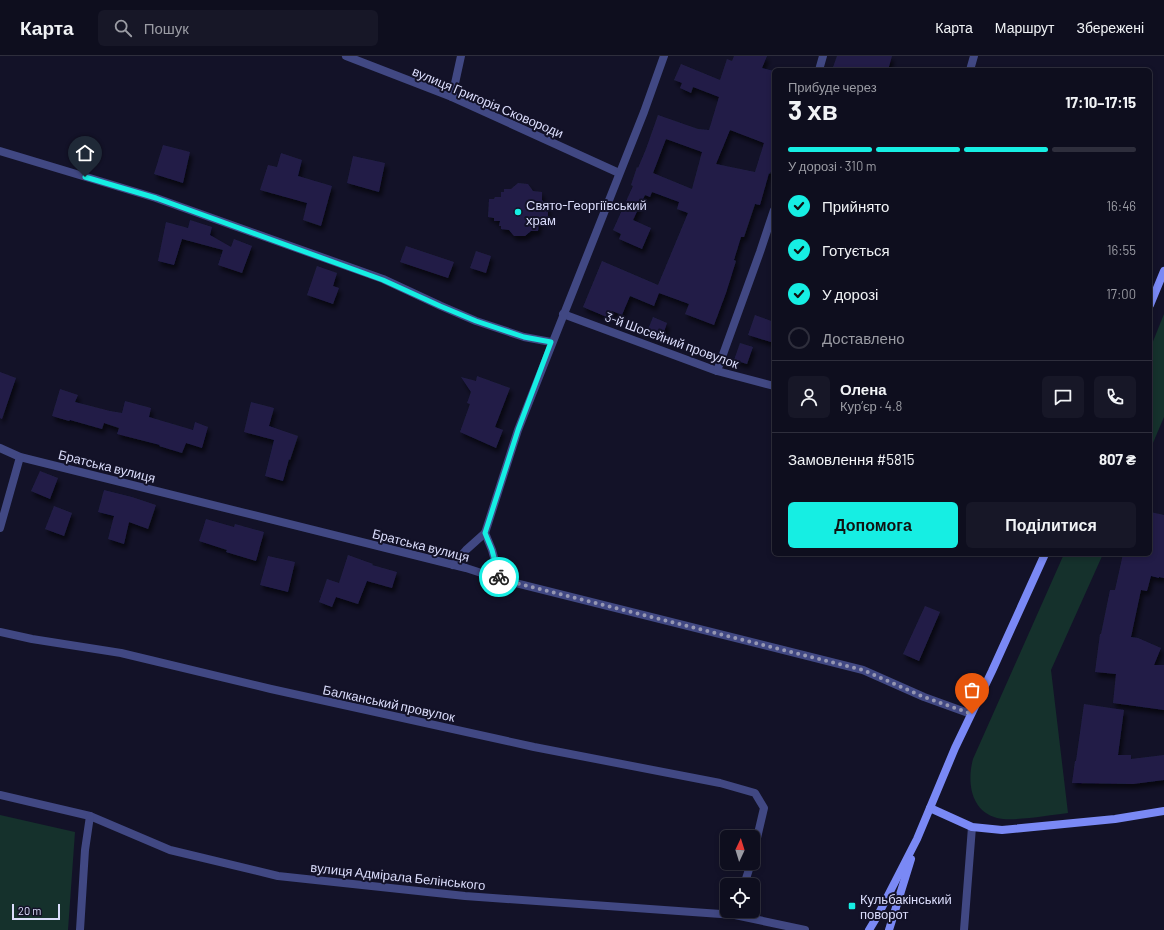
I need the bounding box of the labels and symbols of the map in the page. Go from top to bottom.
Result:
street label: вулиця Григорія Сковороди [410,63,566,141]
pin [68,136,102,177]
place label: Свято-Георгіївський храм [526,197,647,228]
marker: Свято-Георгіївський храм [513,207,523,217]
street label: 3-й Шосейний провулок [603,308,741,372]
street label: Братська вулиця [57,446,157,486]
street label: Братська вулиця [371,525,471,565]
courier [479,557,519,597]
pin [955,673,989,714]
street label: Балканський провулок [321,681,457,725]
north arrow [720,830,760,870]
street label: вулиця Адмірала Белінського [310,859,486,893]
place label: Кульбакінський поворот [860,891,952,922]
marker: Кульбакінський поворот [847,901,857,911]
scale bar [12,902,60,921]

